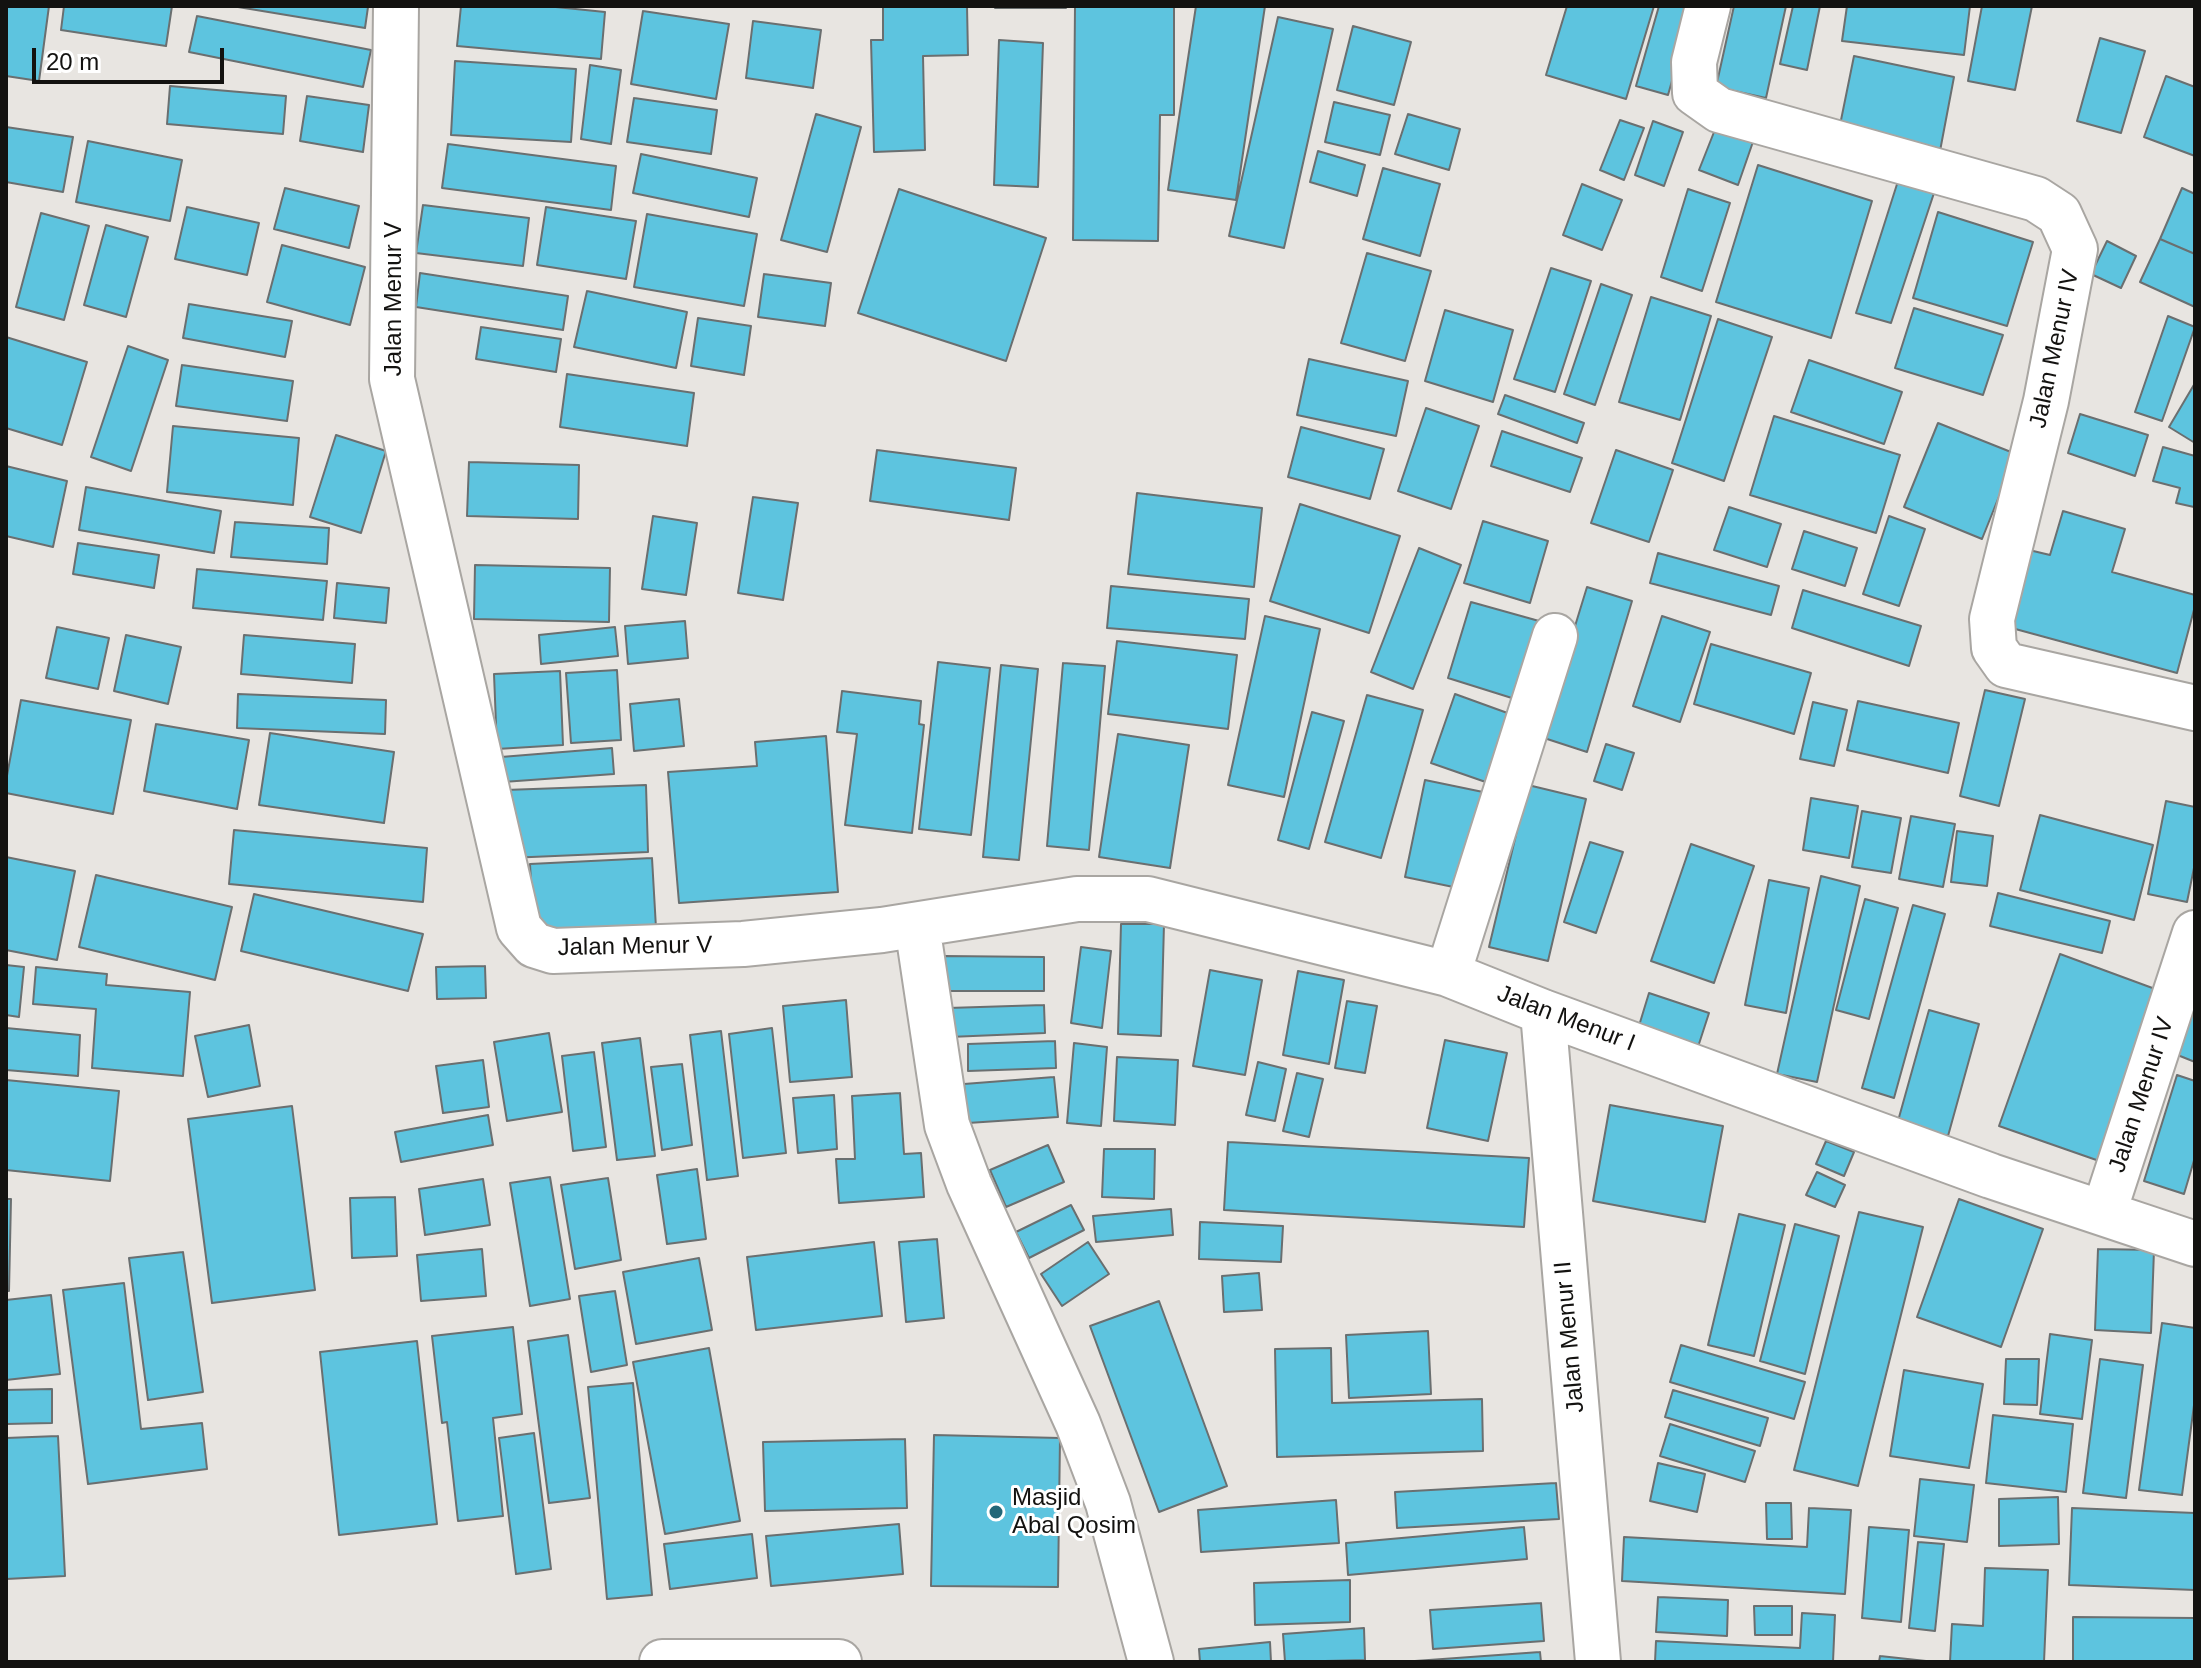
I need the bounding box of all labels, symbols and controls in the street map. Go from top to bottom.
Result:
scale bar [36,32,228,82]
text: 20 m [46,48,99,75]
street label: Jalan Menur V [380,222,408,376]
street label: Jalan Menur IV [2024,267,2086,431]
street label: Jalan Menur V [557,931,713,963]
street label: Jalan Menur I [1493,980,1639,1058]
street label: Jalan Menur IV [2103,1014,2181,1176]
street label: Jalan Menur II [1549,1260,1591,1414]
place label: Masjid Abal Qosim [1012,1484,1136,1540]
marker: Masjid Abal Qosim [987,1503,1005,1521]

